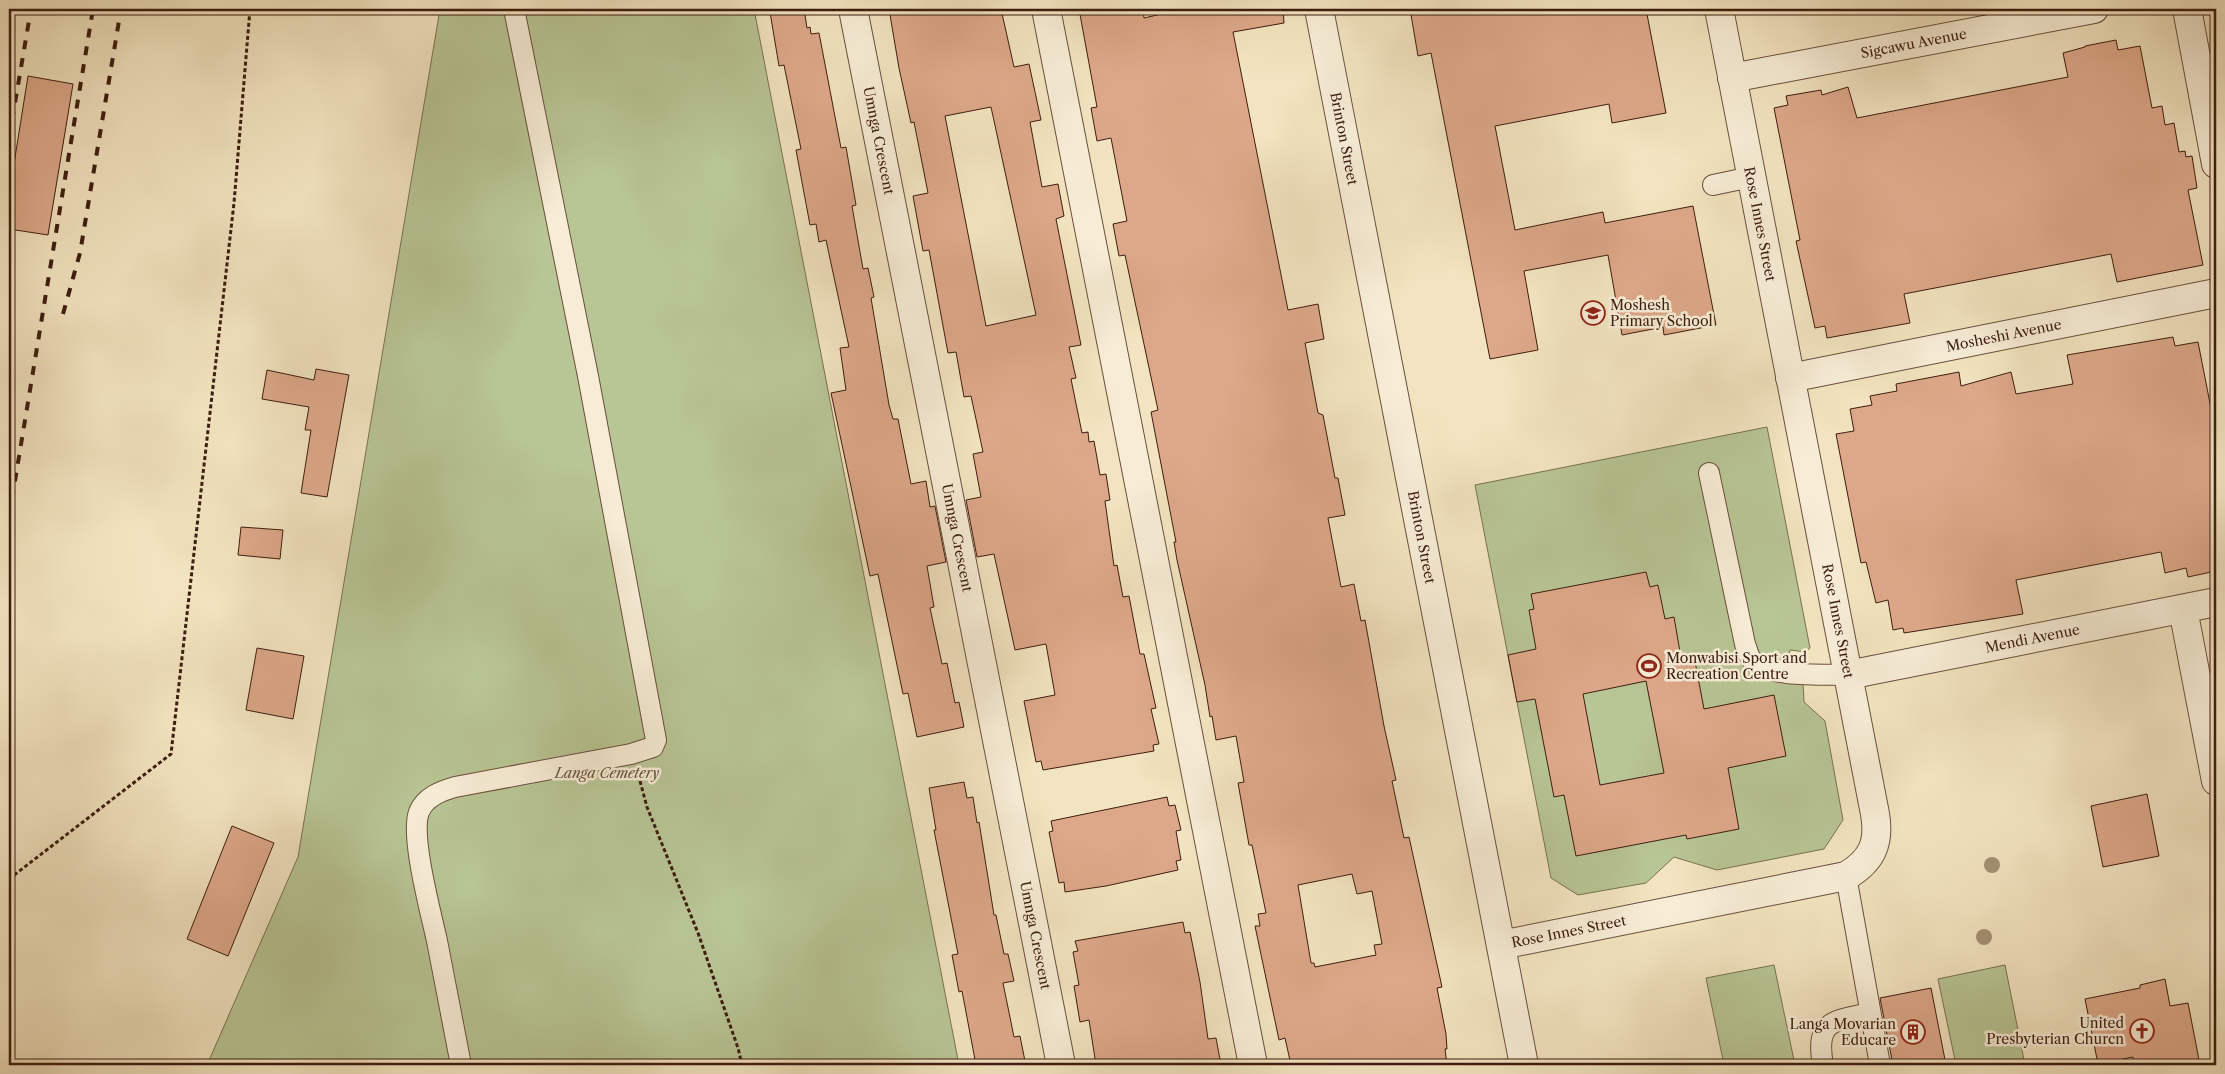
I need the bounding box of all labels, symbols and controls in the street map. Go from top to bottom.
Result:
street label: Sigcawu Avenue [1859,24,1968,62]
street label: Umnga Crescent [859,85,898,196]
street label: Brinton Street [1326,91,1362,187]
street label: Rose Innes Street [1740,165,1780,283]
place label: Moshesh Primary School [1610,296,1713,330]
school or university icon: Moshesh Primary School [1580,300,1606,326]
street label: Mosheshi Avenue [1945,315,2063,356]
street label: Umnga Crescent [938,482,977,594]
street label: Brinton Street [1404,489,1439,585]
street label: Rose Innes Street [1818,562,1858,680]
street label: Mendi Avenue [1983,620,2081,657]
place label: Monwabisi Sport and Recreation Centre [1666,649,1807,683]
sports icon: Monwabisi Sport and Recreation Centre [1636,653,1662,679]
park label: Langa Cemetery [554,764,659,782]
street label: Umnga Crescent [1016,880,1055,991]
street label: Rose Innes Street [1510,911,1628,952]
place label: United Presbyterian Churcn [1986,1014,2124,1048]
place label: Langa Movarian Educare [1790,1015,1896,1049]
church icon: United Presbyterian Churcn [2129,1018,2155,1044]
building icon: Langa Movarian Educare [1900,1019,1926,1045]

